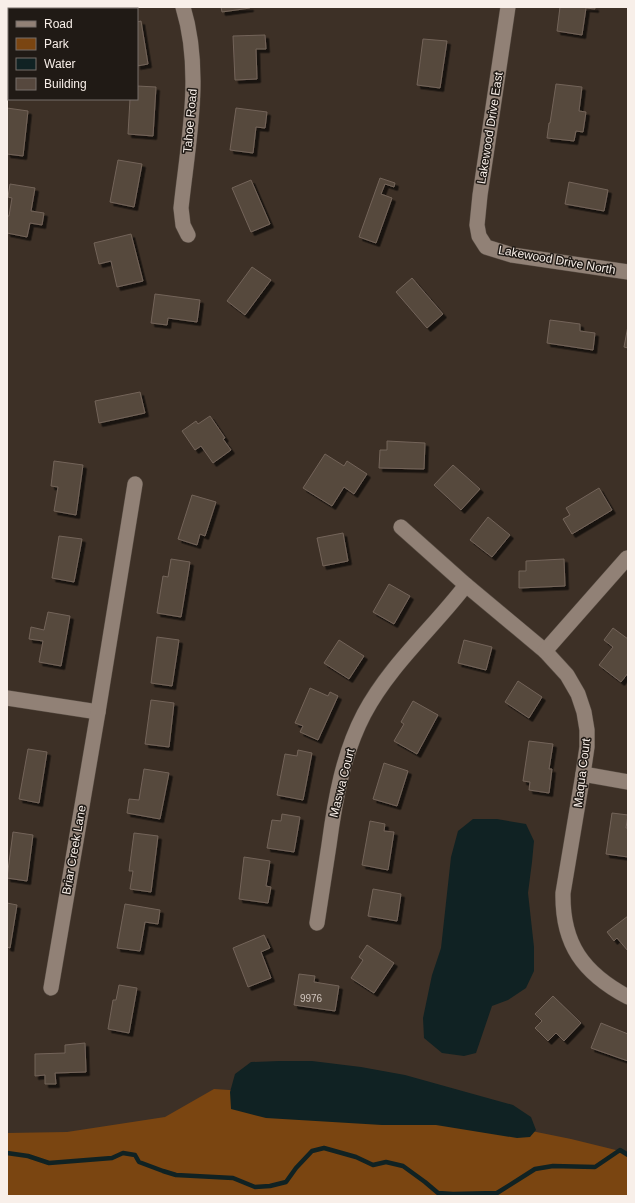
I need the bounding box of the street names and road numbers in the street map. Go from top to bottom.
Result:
street label: Lakewood Drive East [474,70,506,185]
street label: Tahoe Road [180,88,200,154]
street label: Lakewood Drive North [497,243,617,277]
street label: Maqua Court [571,737,593,808]
street label: Maswa Court [327,746,358,819]
street label: Briar Creek Lane [59,804,89,896]

